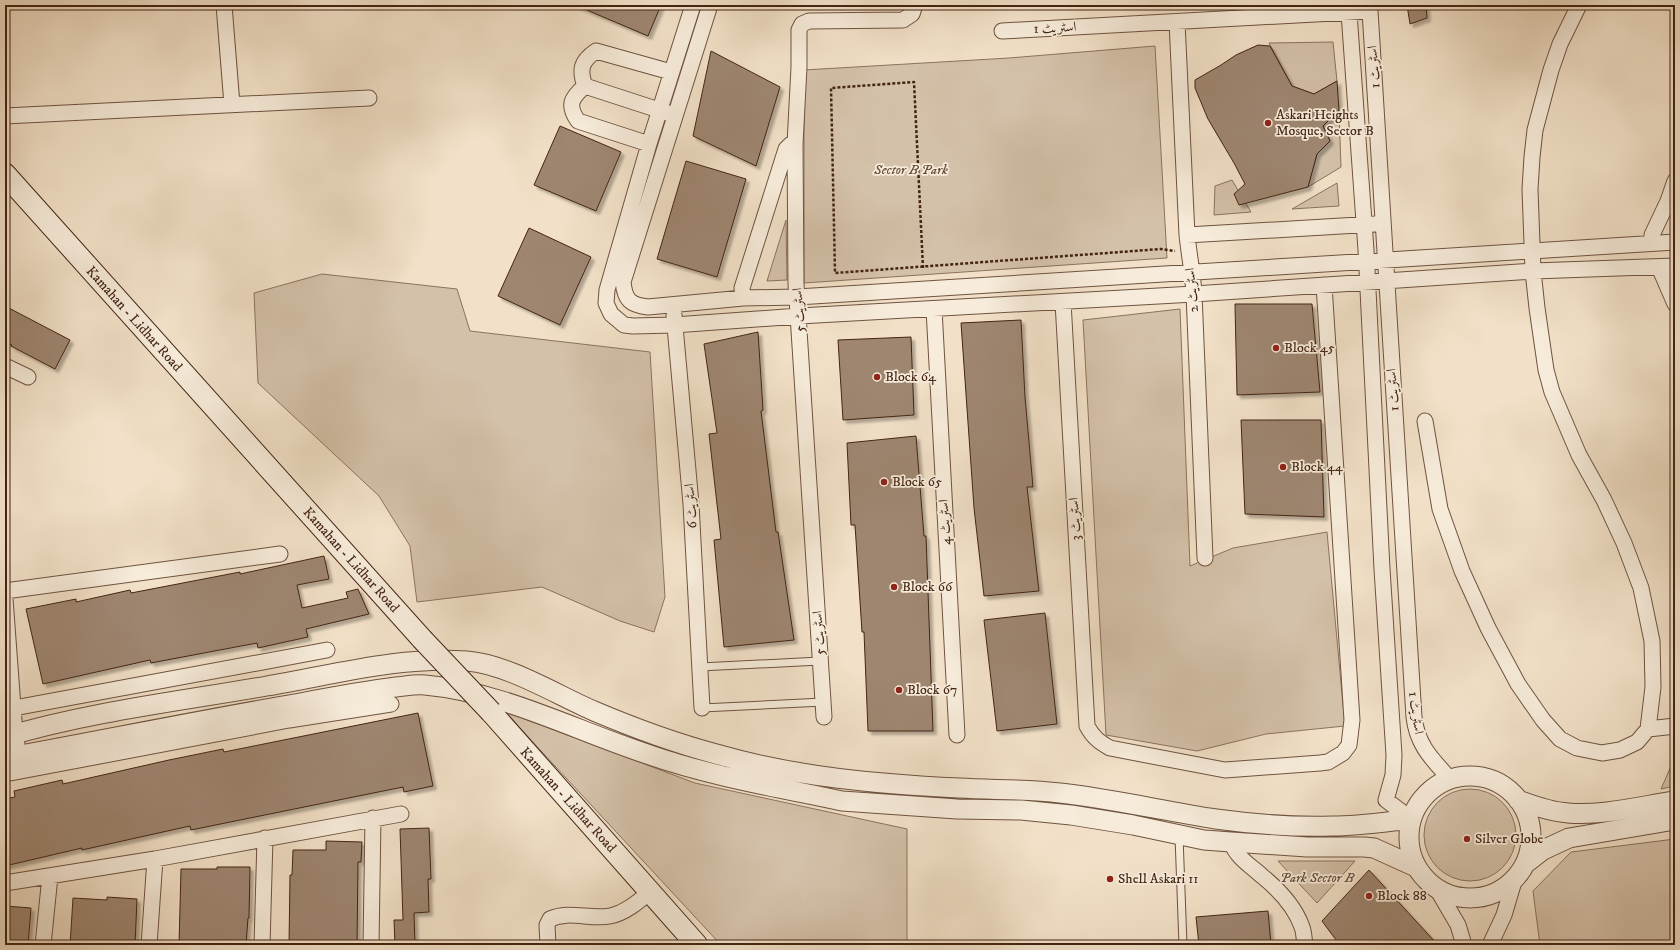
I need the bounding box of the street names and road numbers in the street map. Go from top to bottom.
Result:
street label: اسٹریٹ 1 [1033,18,1077,38]
street label: اسٹریٹ 1 [1364,45,1384,89]
street label: Kamahan - Lidhar Road [82,263,186,375]
street label: اسٹریٹ 2 [1181,267,1203,313]
street label: اسٹریٹ 5 [788,287,810,333]
street label: اسٹریٹ 1 [1383,368,1403,412]
street label: اسٹریٹ 6 [680,483,702,529]
street label: اسٹریٹ 3 [1065,497,1085,541]
street label: اسٹریٹ 4 [935,499,955,545]
street label: Kamahan - Lidhar Road [299,504,403,616]
street label: اسٹریٹ 5 [808,610,830,656]
street label: اسٹریٹ 1 [1404,690,1428,736]
street label: Kamahan - Lidhar Road [516,744,620,856]

